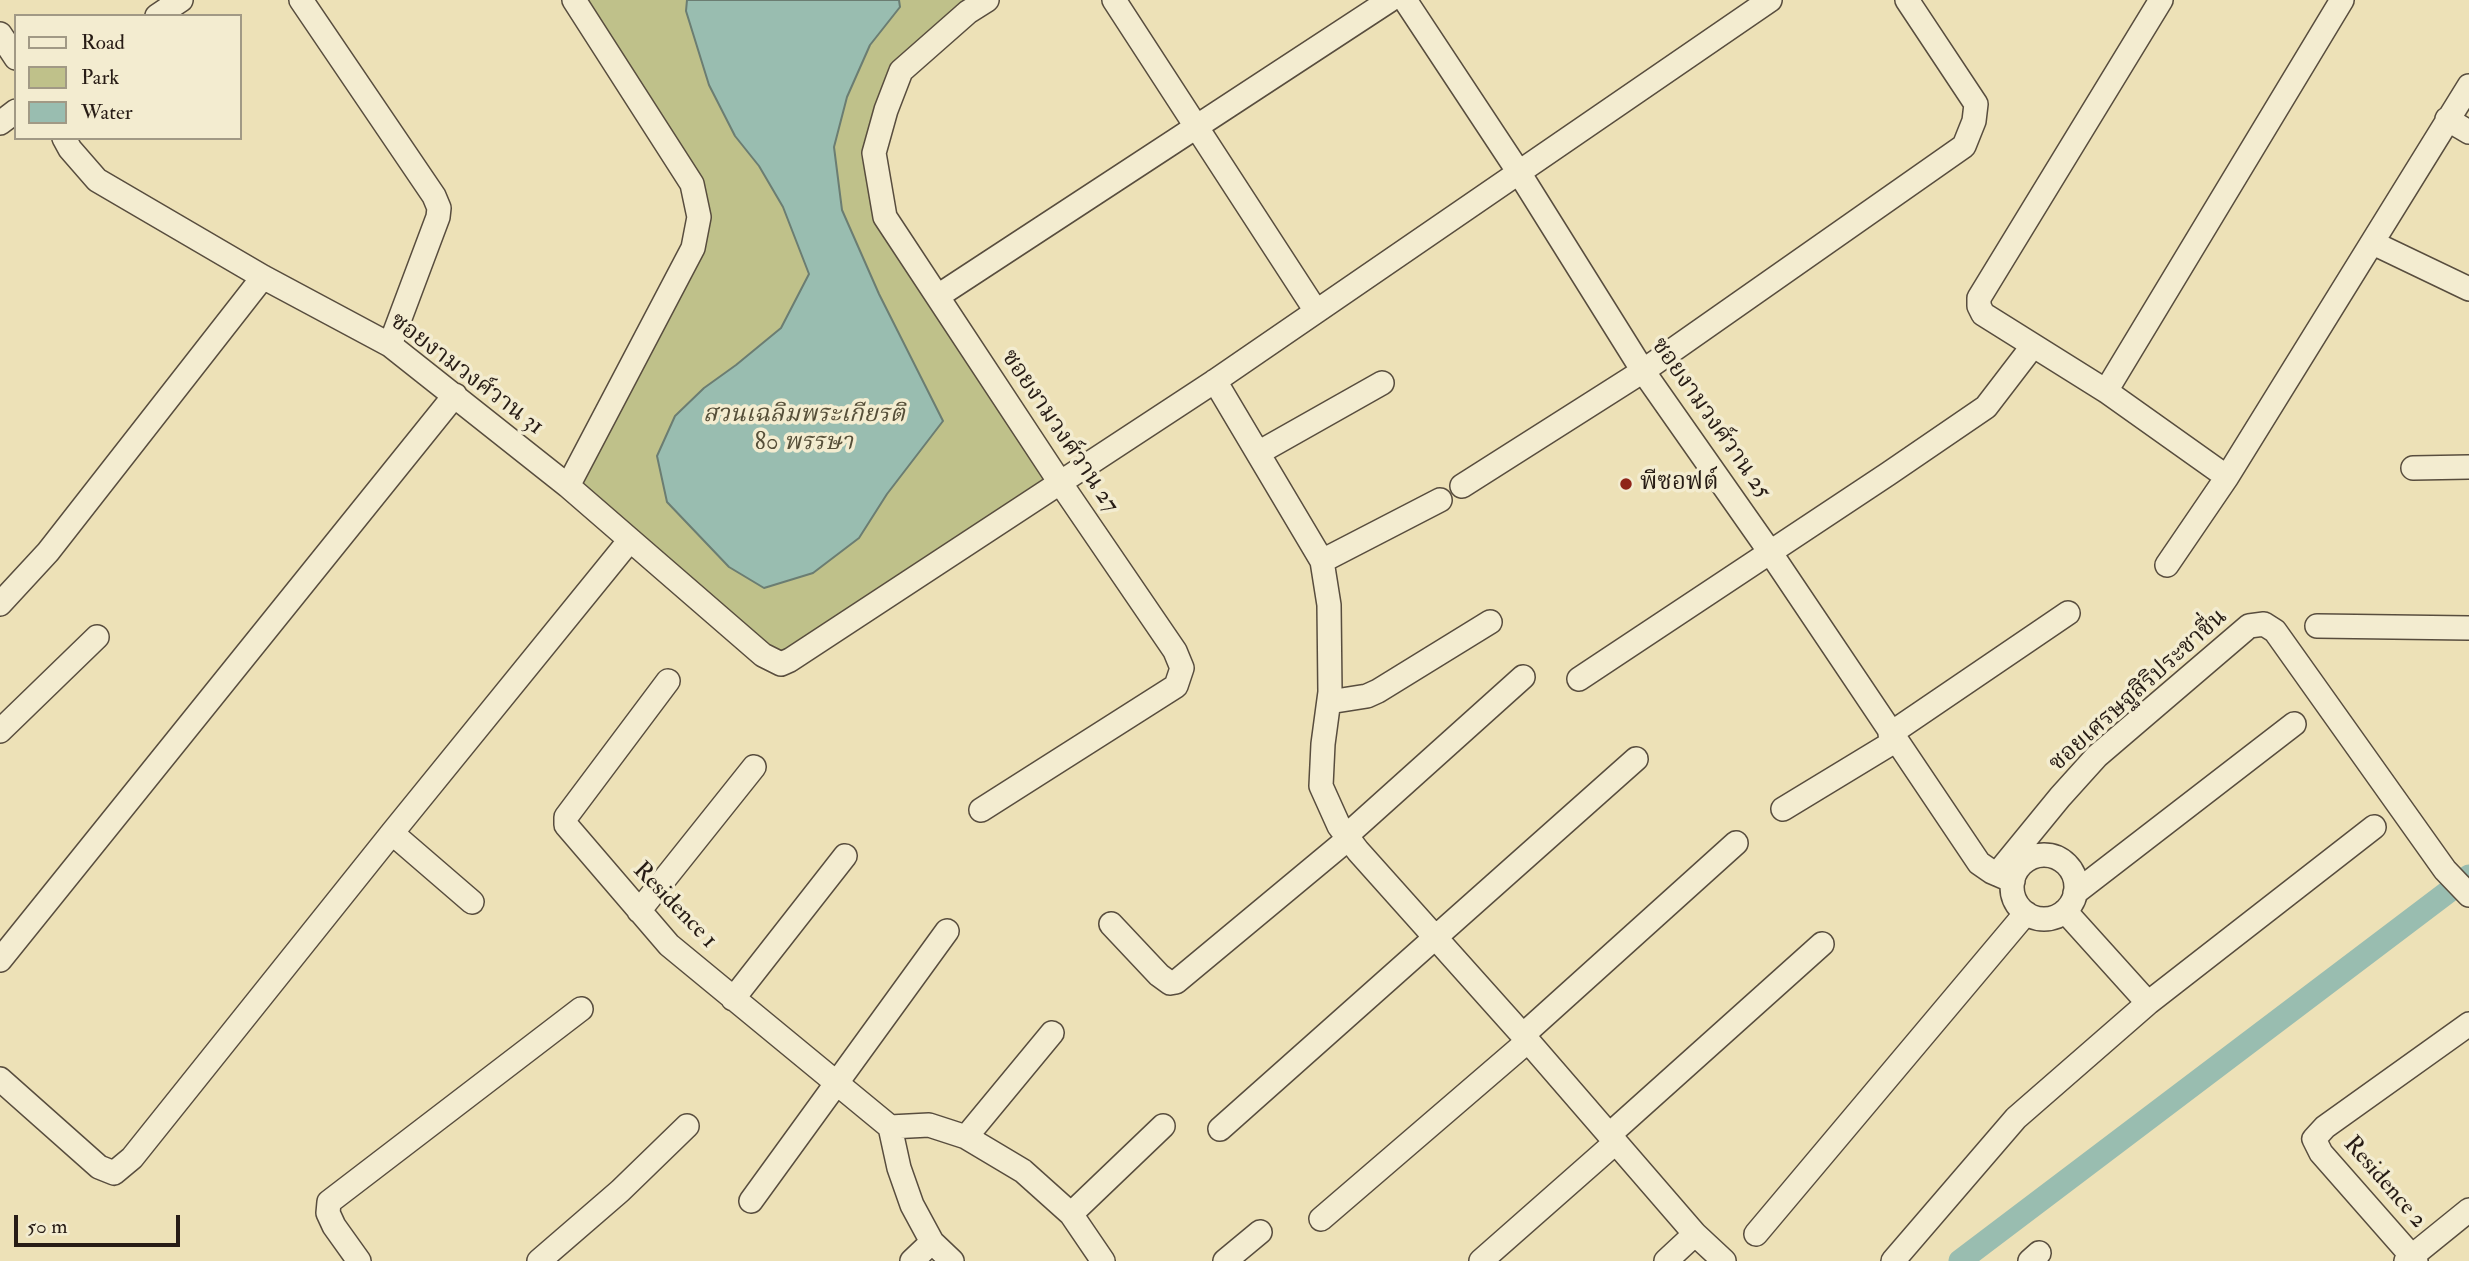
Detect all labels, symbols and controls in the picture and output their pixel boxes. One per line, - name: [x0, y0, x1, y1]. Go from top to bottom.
- legend: [14, 14, 242, 140]
- text: Road: [81, 29, 125, 56]
- text: Park: [81, 64, 119, 91]
- text: Water: [81, 99, 133, 126]
- street label: ซอยงามวงศ์วาน 31: [383, 308, 549, 442]
- street label: ซอยงามวงศ์วาน 25: [1644, 333, 1776, 505]
- street label: ซอยงามวงศ์วาน 27: [994, 345, 1124, 519]
- park label: สวนเฉลิมพระเกียรติ 80 พรรษา: [703, 402, 905, 458]
- place label: พีซอฟต์: [1640, 470, 1719, 498]
- marker: พีซอฟต์: [1618, 476, 1634, 492]
- street label: ซอยเศรษฐสิริประชาชื่น: [2044, 603, 2234, 779]
- street label: Residence 1: [626, 857, 722, 955]
- street label: Residence 2: [2336, 1131, 2432, 1235]
- scale bar: [18, 1202, 184, 1246]
- text: 50 m: [27, 1213, 68, 1240]

